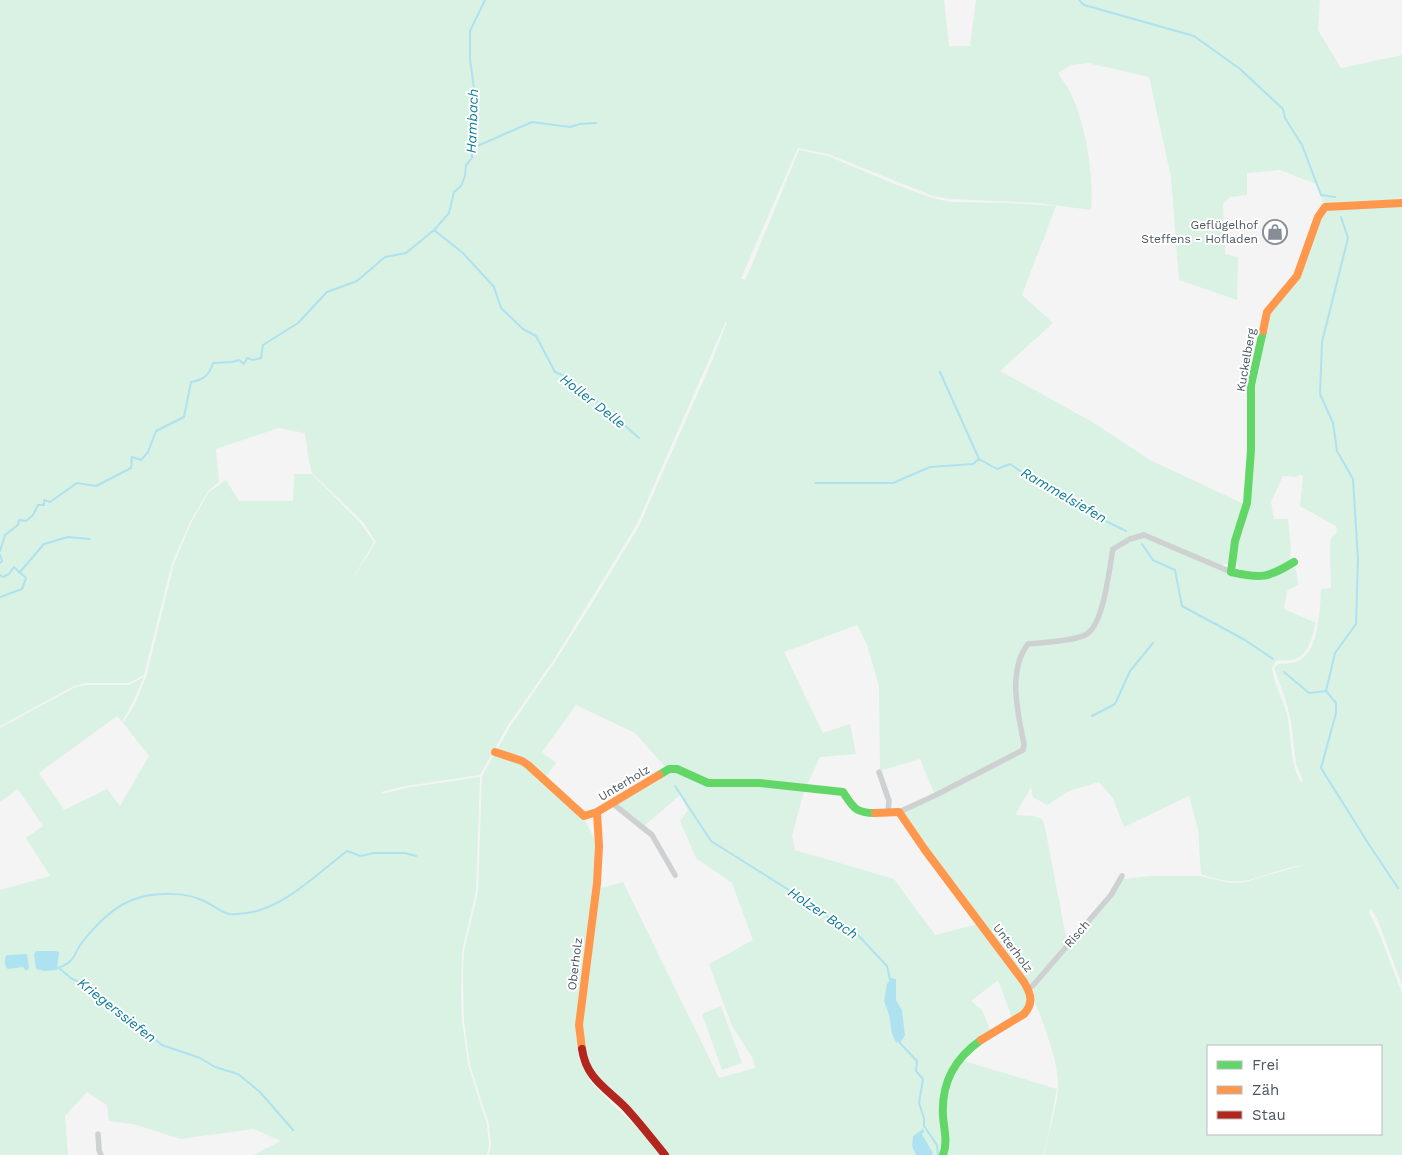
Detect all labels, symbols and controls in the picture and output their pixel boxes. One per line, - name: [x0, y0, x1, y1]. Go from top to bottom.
- water label: Hambach: [463, 88, 481, 154]
- place label: Geflügelhof Steffens - Hofladen: [1141, 218, 1258, 246]
- shop icon: Geflügelhof Steffens - Hofladen: [1262, 219, 1288, 245]
- street label: Kuckelberg: [1234, 327, 1259, 393]
- water label: Holler Delle: [557, 370, 629, 432]
- water label: Rammelsiefen: [1018, 464, 1110, 526]
- street label: Unterholz: [596, 762, 652, 804]
- water label: Holzer Bach: [785, 884, 861, 942]
- street label: Risch: [1061, 917, 1093, 951]
- street label: Unterholz: [990, 921, 1036, 975]
- street label: Oberholz: [565, 937, 585, 991]
- water label: Kriegerssiefen: [75, 974, 159, 1046]
- legend: [1207, 1045, 1382, 1135]
- text: Frei: [1252, 1056, 1279, 1074]
- text: Zäh: [1252, 1081, 1279, 1099]
- text: Stau: [1252, 1106, 1286, 1124]

